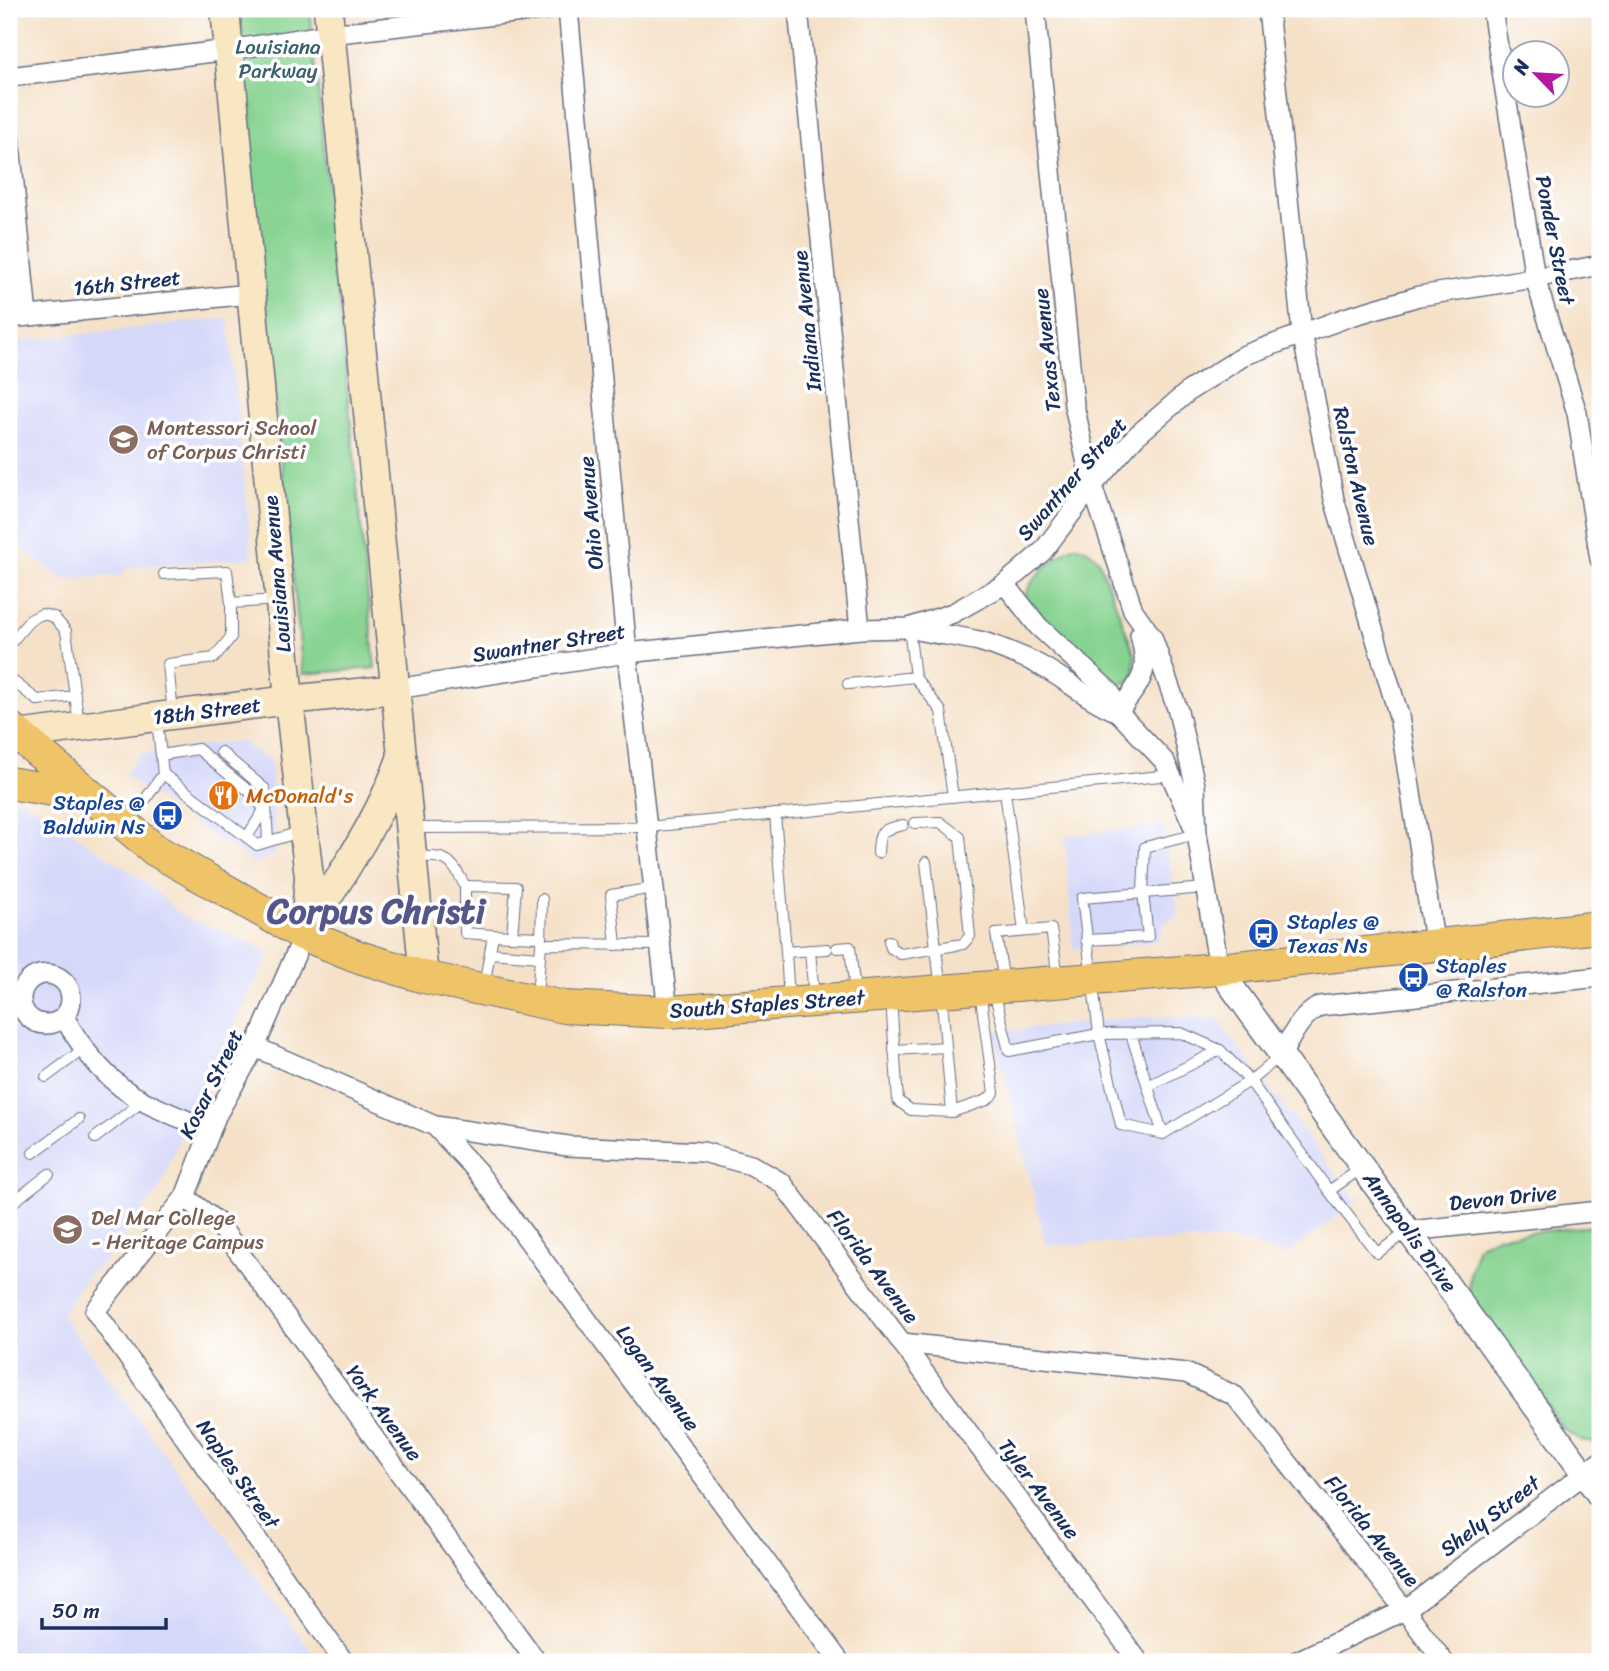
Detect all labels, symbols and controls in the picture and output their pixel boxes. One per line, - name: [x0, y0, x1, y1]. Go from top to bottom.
- park label: Louisiana Parkway: [235, 28, 321, 90]
- north arrow: [1500, 38, 1570, 108]
- text: N: [1503, 53, 1539, 81]
- street label: Ponder Street: [1524, 172, 1586, 309]
- street label: Indiana Avenue: [781, 249, 833, 394]
- street label: 16th Street: [72, 258, 182, 308]
- street label: Texas Avenue: [1022, 286, 1072, 414]
- street label: Ralston Avenue: [1322, 403, 1391, 550]
- street label: Swantner Street: [1007, 408, 1137, 550]
- place label: Montessori School of Corpus Christi: [147, 409, 317, 471]
- school or university icon: Montessori School of Corpus Christi: [107, 423, 141, 457]
- street label: Ohio Avenue: [567, 455, 615, 571]
- street label: Louisiana Avenue: [251, 494, 303, 654]
- street label: Swantner Street: [470, 612, 628, 674]
- street label: 18th Street: [151, 686, 263, 736]
- place label: McDonald's: [246, 777, 354, 815]
- restaurant icon: McDonald's: [206, 779, 240, 813]
- place label: Staples @ Baldwin Ns: [43, 784, 145, 846]
- bus stop icon: Staples @ Baldwin Ns: [151, 798, 185, 832]
- district label: Corpus Christi: [266, 880, 487, 942]
- place label: Staples @ Texas Ns: [1287, 903, 1379, 965]
- bus stop icon: Staples @ Texas Ns: [1247, 917, 1281, 951]
- place label: Staples @ Ralston: [1436, 947, 1527, 1009]
- bus stop icon: Staples @ Ralston: [1396, 961, 1430, 995]
- street label: South Staples Street: [668, 978, 867, 1030]
- street label: Kosar Street: [168, 1023, 254, 1145]
- street label: Annapolis Drive: [1352, 1162, 1468, 1301]
- street label: Devon Drive: [1447, 1173, 1559, 1223]
- place label: Del Mar College - Heritage Campus: [91, 1199, 264, 1261]
- street label: Florida Avenue: [817, 1200, 929, 1332]
- school or university icon: Del Mar College - Heritage Campus: [51, 1213, 85, 1247]
- street label: Logan Avenue: [606, 1316, 710, 1440]
- street label: York Avenue: [335, 1356, 433, 1470]
- street label: Naples Street: [186, 1411, 291, 1538]
- street label: Tyler Avenue: [988, 1430, 1090, 1548]
- street label: Shely Street: [1431, 1464, 1550, 1567]
- street label: Florida Avenue: [1314, 1466, 1430, 1596]
- scale bar: [42, 1587, 166, 1631]
- text: 50 m: [52, 1592, 100, 1630]

